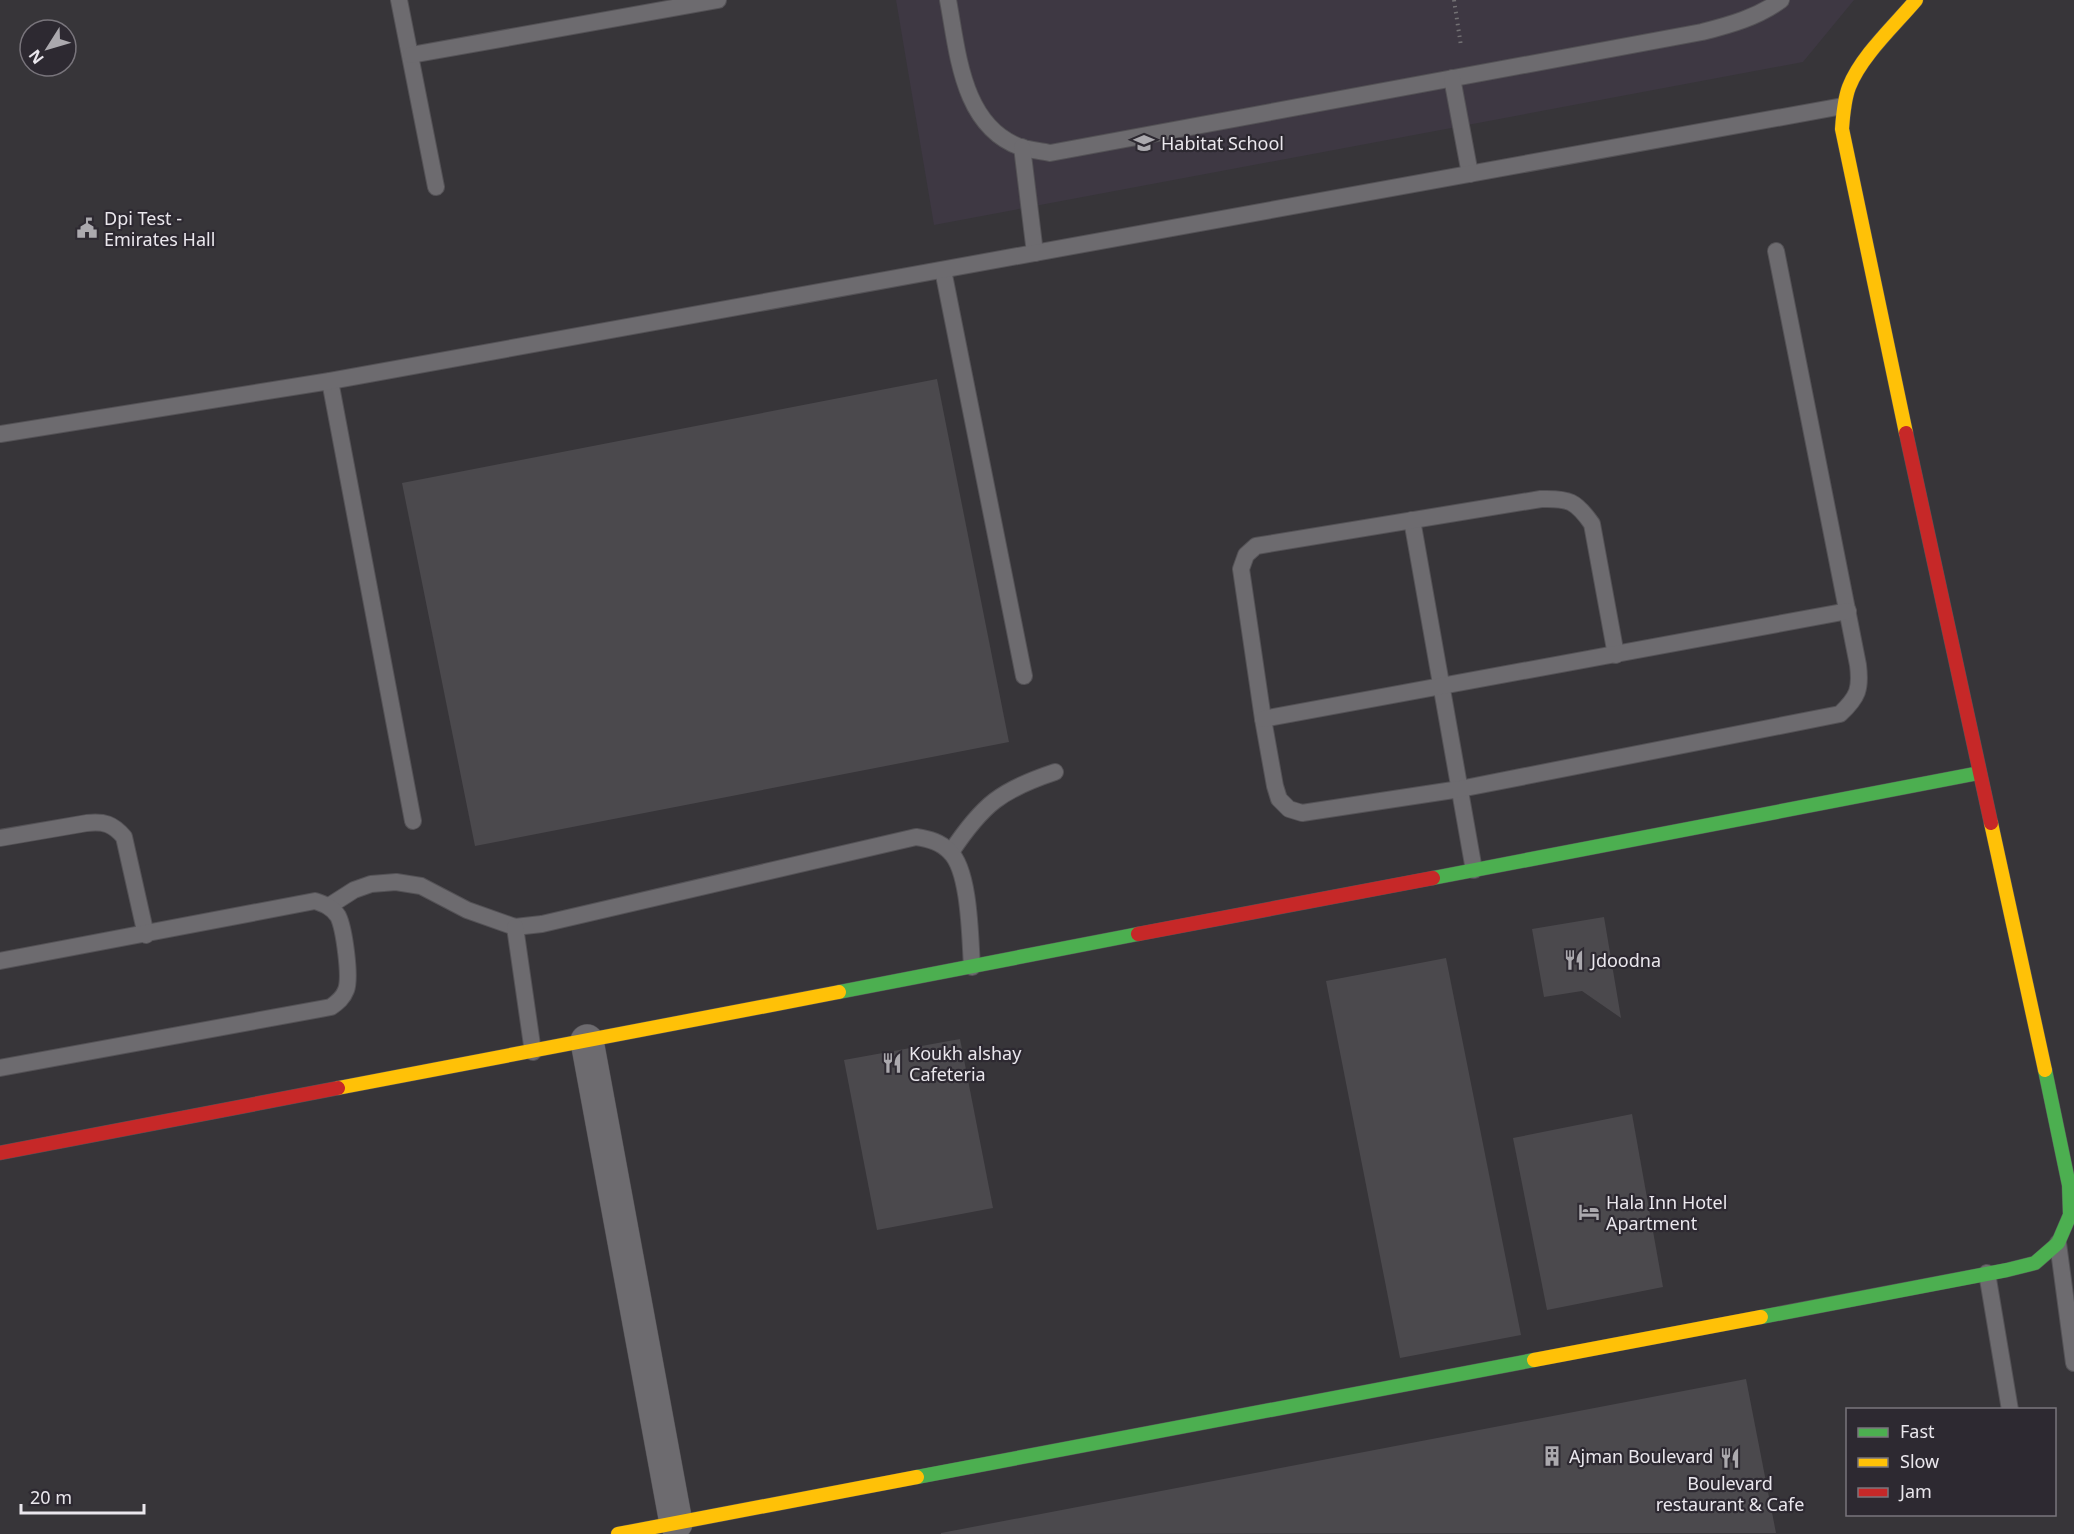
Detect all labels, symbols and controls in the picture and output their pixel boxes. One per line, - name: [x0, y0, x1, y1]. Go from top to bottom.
- north arrow: [18, 18, 78, 78]
- text: N: [23, 45, 49, 69]
- school or university icon: Habitat School: [1132, 131, 1156, 155]
- place label: Habitat School: [1161, 131, 1284, 155]
- place label: Dpi Test - Emirates Hall: [104, 206, 215, 251]
- public building icon: Dpi Test - Emirates Hall: [75, 216, 99, 240]
- restaurant icon: Jdoodna: [1562, 948, 1586, 972]
- place label: Jdoodna: [1589, 948, 1661, 972]
- place label: Koukh alshay Cafeteria: [909, 1041, 1022, 1086]
- restaurant icon: Koukh alshay Cafeteria: [880, 1051, 904, 1075]
- place label: Hala Inn Hotel Apartment: [1606, 1190, 1727, 1235]
- hotel icon: Hala Inn Hotel Apartment: [1577, 1200, 1601, 1224]
- legend: [1846, 1408, 2056, 1516]
- text: Fast: [1900, 1419, 1935, 1443]
- building icon: Ajman Boulevard: [1540, 1444, 1564, 1468]
- place label: Ajman Boulevard: [1569, 1444, 1713, 1468]
- restaurant icon: Boulevard restaurant & Cafe: [1718, 1446, 1742, 1470]
- text: Slow: [1900, 1449, 1939, 1473]
- place label: Boulevard restaurant & Cafe: [1656, 1471, 1804, 1516]
- scale bar: [21, 1477, 144, 1515]
- text: Jam: [1898, 1479, 1932, 1503]
- text: 20 m: [30, 1485, 72, 1509]

